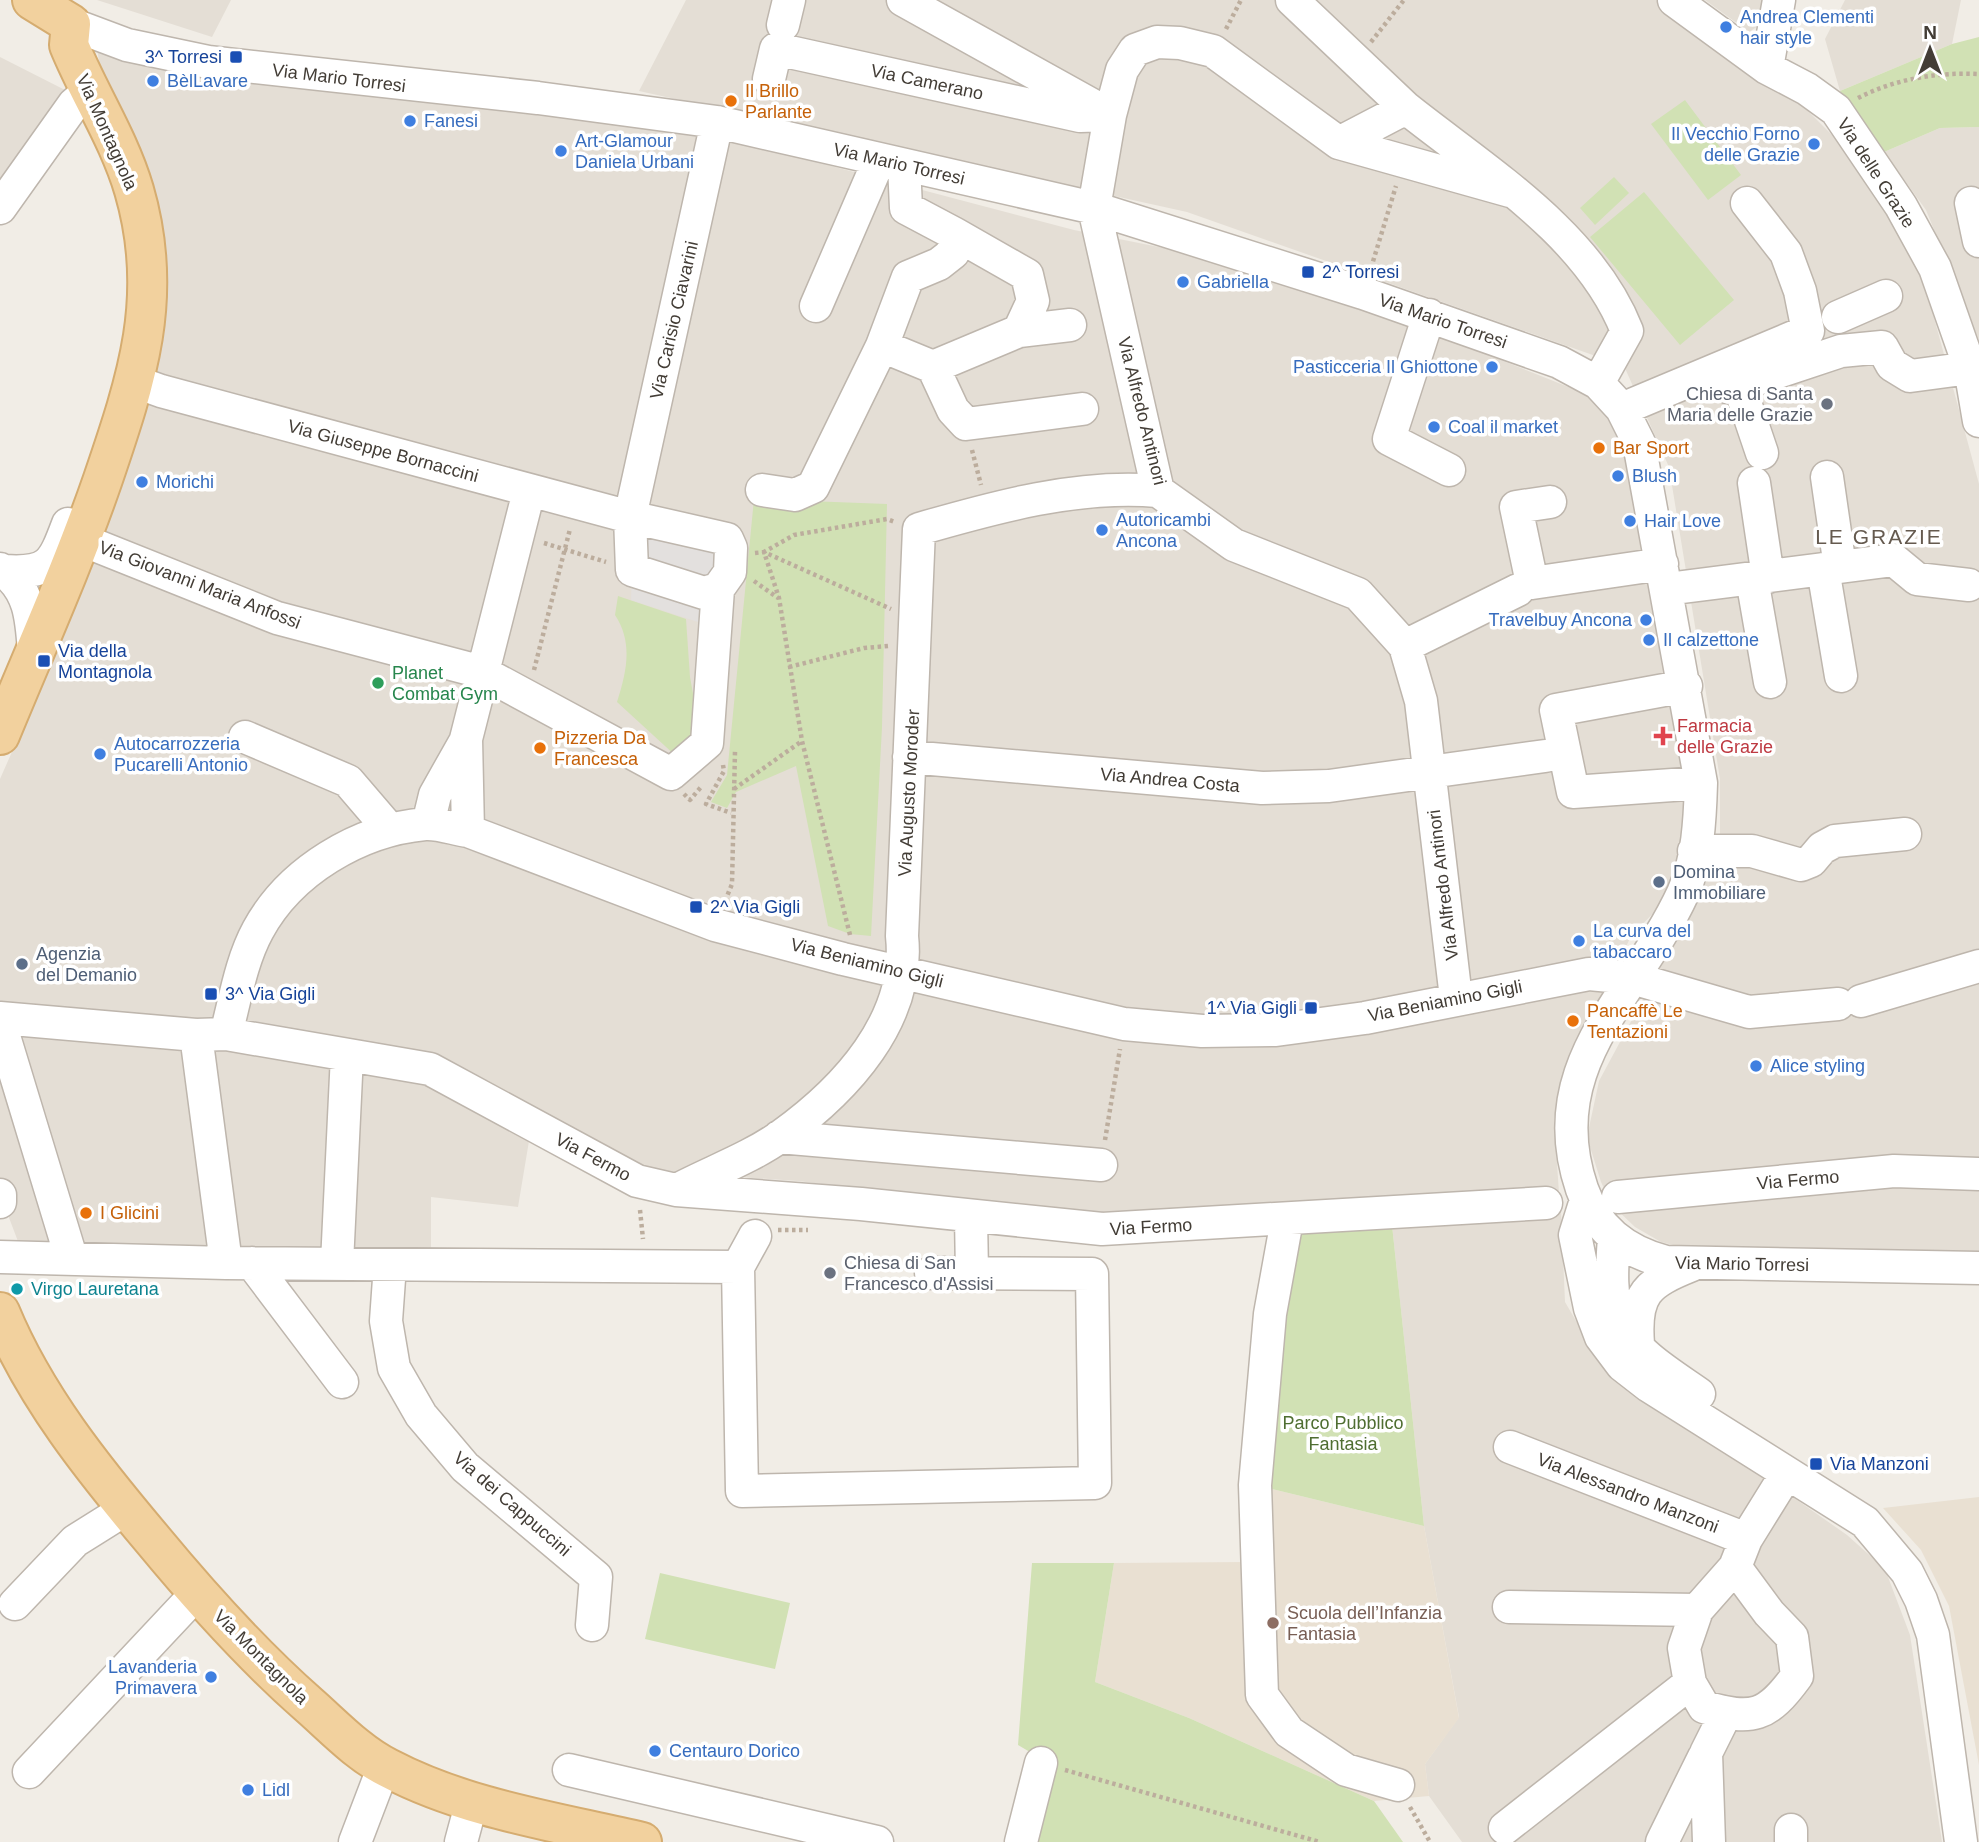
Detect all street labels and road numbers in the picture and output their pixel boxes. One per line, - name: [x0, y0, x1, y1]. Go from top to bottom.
- street label: Via Mario Torresi: [271, 60, 407, 96]
- street label: Via Camerano: [869, 60, 985, 104]
- street label: Via Montagnola: [72, 71, 142, 194]
- street label: Via delle Grazie: [1833, 114, 1919, 232]
- street label: Via Mario Torresi: [831, 139, 967, 189]
- street label: Via Carisio Ciavarini: [646, 239, 702, 401]
- street label: Via Mario Torresi: [1376, 290, 1510, 352]
- street label: Via Alfredo Antinori: [1114, 335, 1170, 487]
- street label: Via Giuseppe Bornaccini: [285, 416, 481, 486]
- street label: Via Giovanni Maria Anfossi: [96, 537, 304, 633]
- street label: Via Augusto Moroder: [895, 709, 923, 877]
- street label: Via Andrea Costa: [1100, 764, 1241, 796]
- street label: Via Alfredo Antinori: [1424, 808, 1462, 962]
- street label: Via Beniamino Gigli: [789, 934, 945, 992]
- street label: Via Beniamino Gigli: [1366, 976, 1524, 1026]
- street label: Via Fermo: [552, 1129, 634, 1185]
- street label: Via Fermo: [1756, 1166, 1840, 1194]
- street label: Via Fermo: [1109, 1215, 1193, 1239]
- street label: Via Mario Torresi: [1675, 1253, 1809, 1275]
- street label: Via dei Cappuccini: [449, 1448, 575, 1560]
- street label: Via Alessandro Manzoni: [1534, 1449, 1722, 1537]
- street label: Via Montagnola: [210, 1606, 313, 1709]

